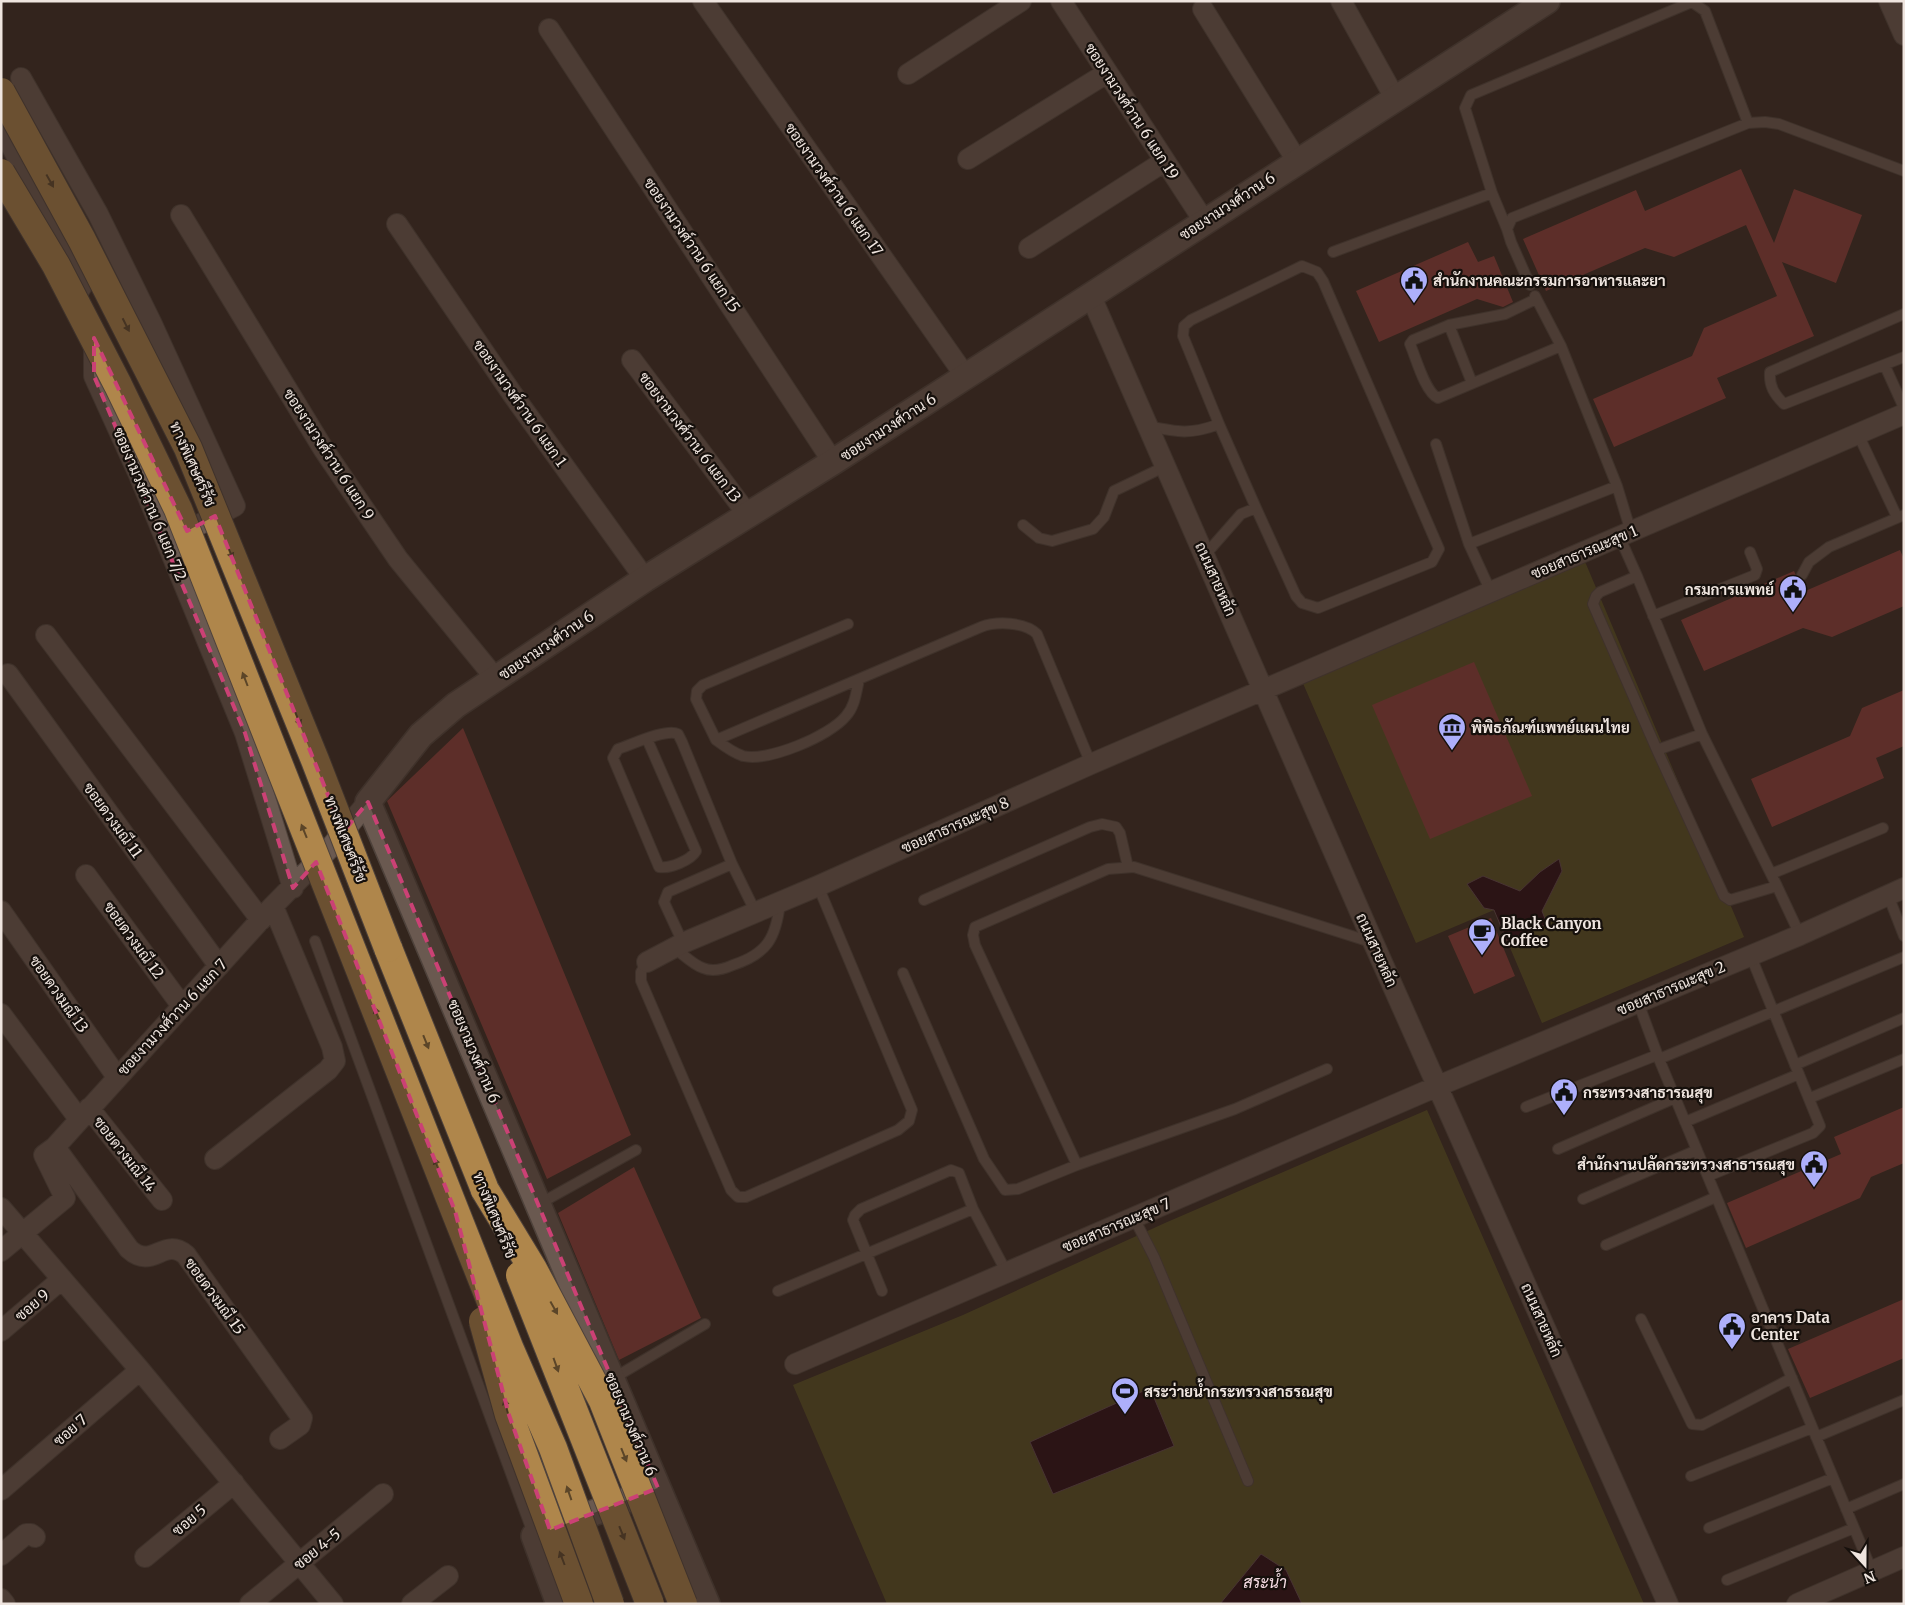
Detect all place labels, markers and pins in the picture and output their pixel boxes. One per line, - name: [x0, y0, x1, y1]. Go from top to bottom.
- public building icon: สำนักงานคณะกรรมการอาหารและยา: [1399, 265, 1429, 304]
- place label: สำนักงานคณะกรรมการอาหารและยา: [1433, 271, 1666, 290]
- public building icon: กรมการแพทย์: [1778, 574, 1808, 613]
- place label: กรมการแพทย์: [1685, 580, 1775, 599]
- museum icon: พิพิธภัณฑ์แพทย์แผนไทย: [1437, 712, 1467, 751]
- place label: พิพิธภัณฑ์แพทย์แผนไทย: [1471, 718, 1630, 737]
- place label: Black Canyon Coffee: [1501, 914, 1602, 950]
- cafe icon: Black Canyon Coffee: [1467, 917, 1497, 956]
- public building icon: กระทรวงสาธารณสุข: [1549, 1077, 1579, 1116]
- place label: กระทรวงสาธารณสุข: [1583, 1083, 1713, 1104]
- public building icon: สำนักงานปลัดกระทรวงสาธารณสุข: [1799, 1149, 1829, 1188]
- place label: สำนักงานปลัดกระทรวงสาธารณสุข: [1577, 1155, 1795, 1176]
- place label: อาคาร Data Center: [1751, 1308, 1830, 1344]
- public building icon: อาคาร Data Center: [1717, 1311, 1747, 1350]
- sports icon: สระว่ายน้ำกระทรวงสาธรณสุข: [1110, 1376, 1140, 1415]
- place label: สระว่ายน้ำกระทรวงสาธรณสุข: [1144, 1378, 1333, 1403]

